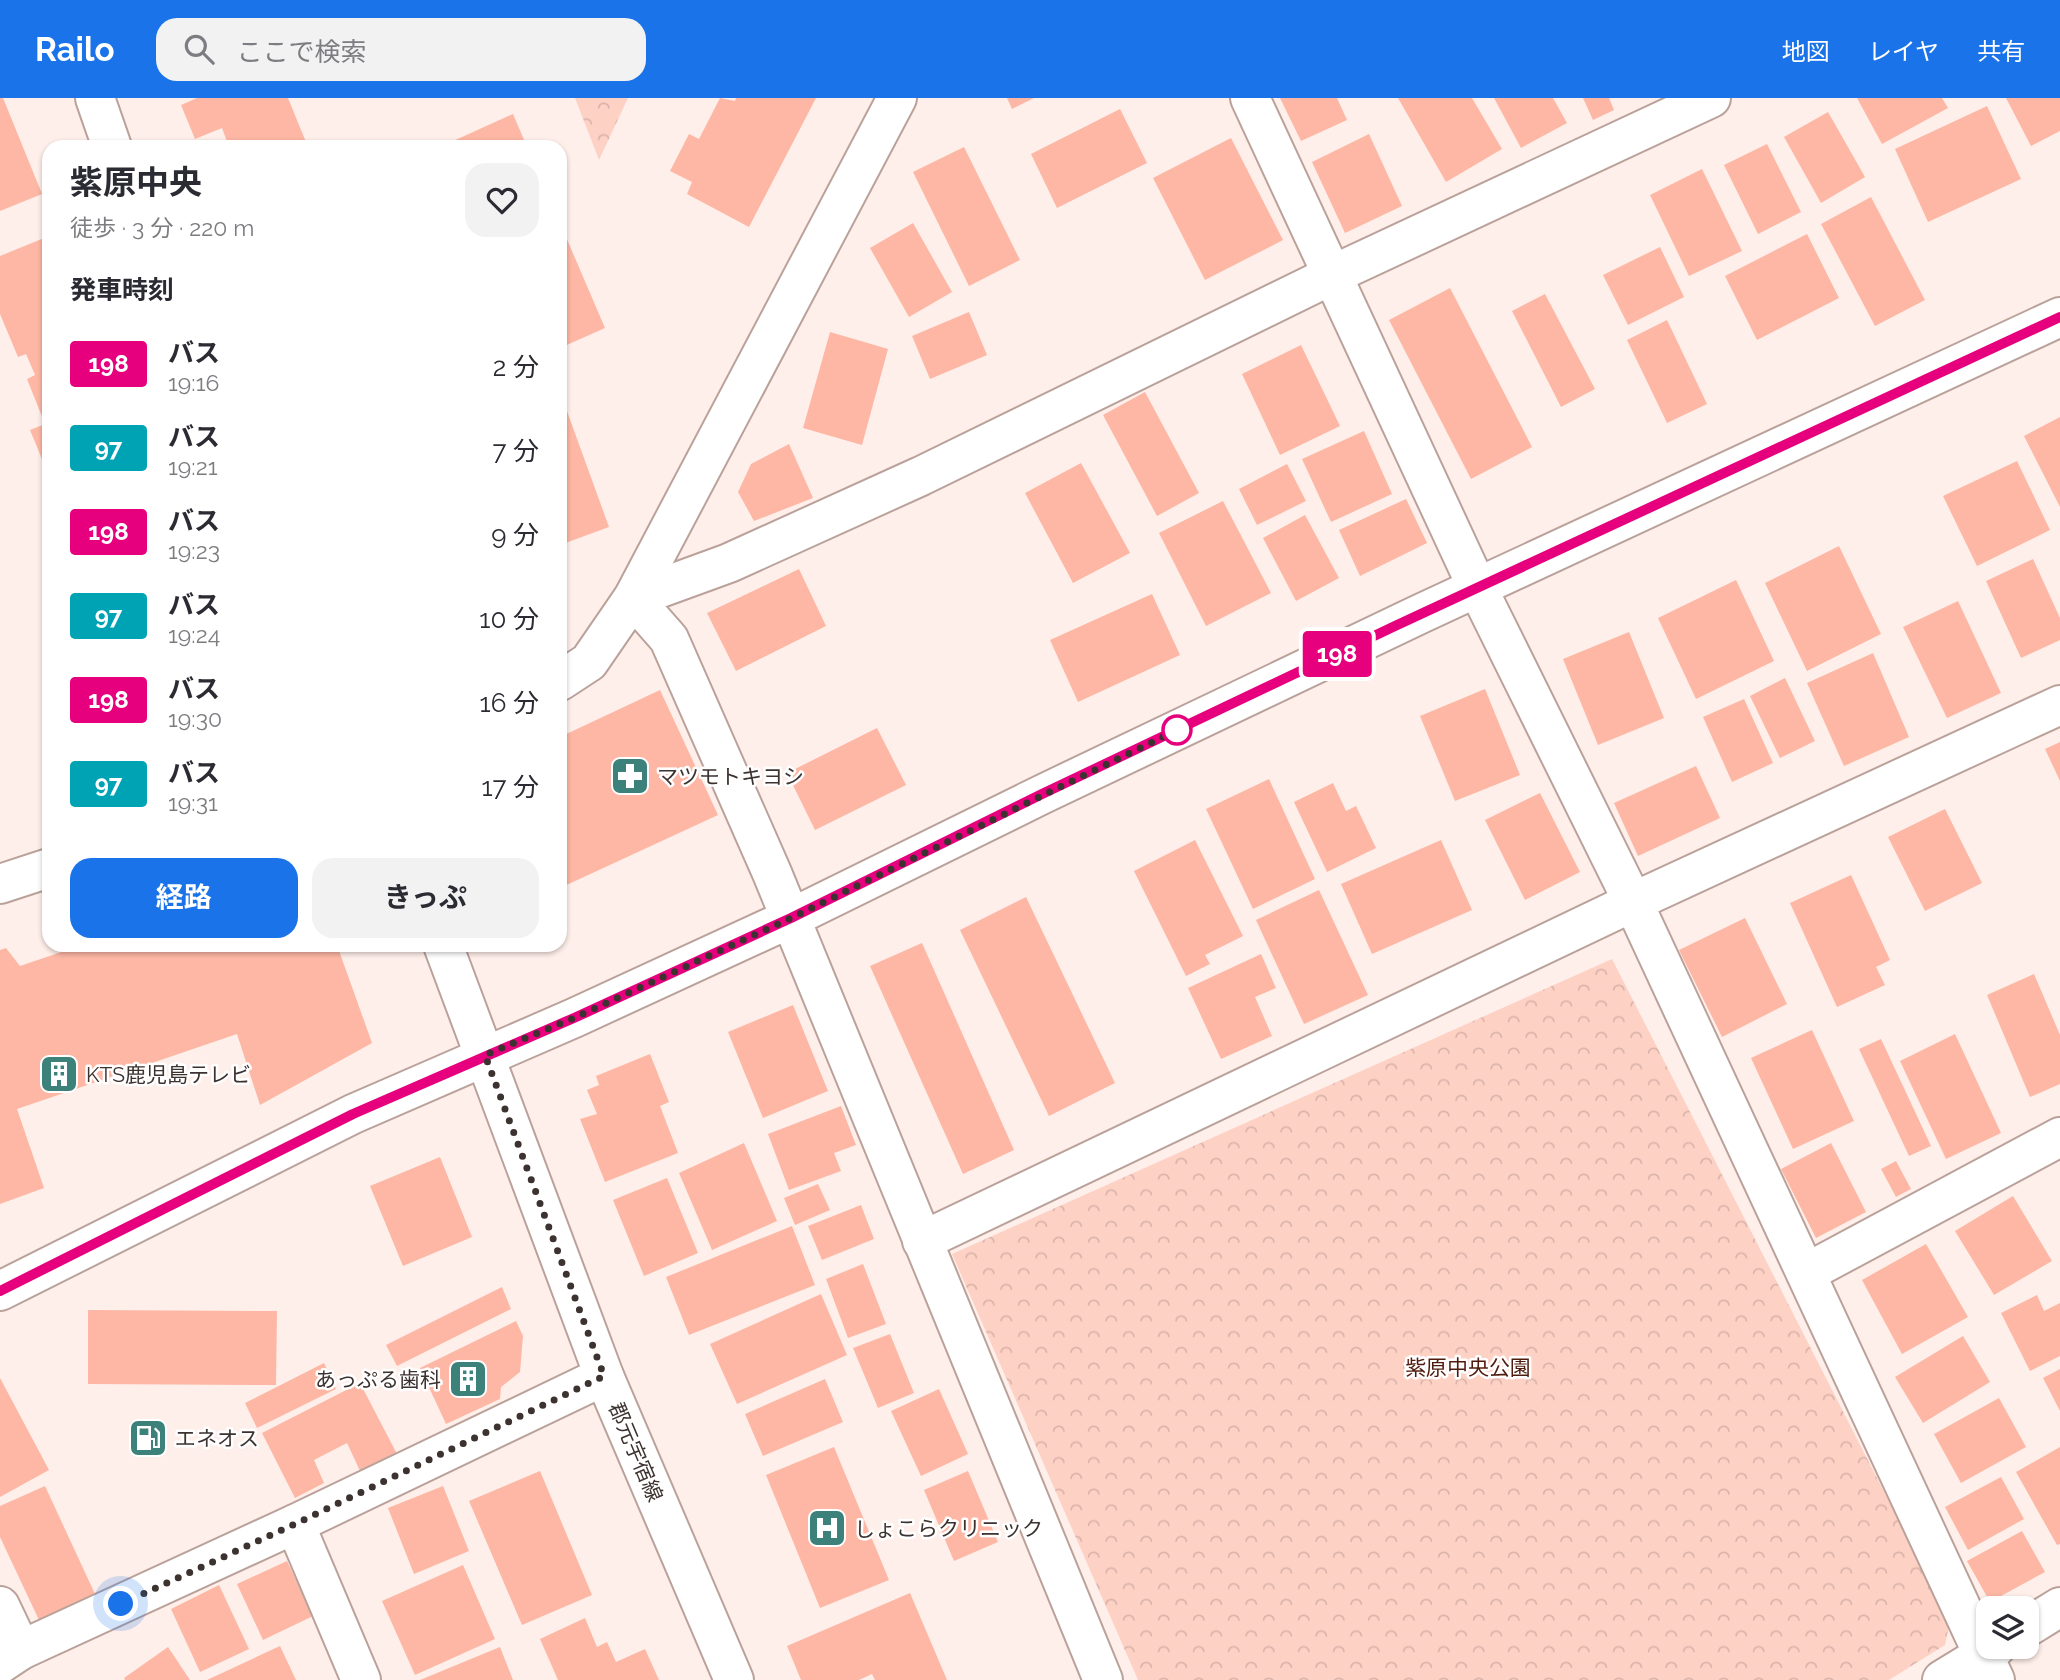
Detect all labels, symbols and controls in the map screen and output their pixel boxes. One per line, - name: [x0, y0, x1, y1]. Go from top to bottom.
- search box: [156, 18, 646, 81]
- text: Railo: [35, 30, 114, 69]
- icon: search: [180, 30, 218, 68]
- text: ここで検索: [236, 37, 366, 67]
- text: 地図: [1782, 37, 1830, 66]
- text: レイヤ: [1868, 37, 1939, 66]
- text: 共有: [1977, 37, 2025, 66]
- text: 紫原中央: [70, 163, 202, 202]
- button: heart: [465, 163, 539, 237]
- text: 徒歩 · 3 分 · 220 m: [70, 214, 254, 241]
- text: 発車時刻: [70, 275, 174, 305]
- text: バス: [168, 338, 220, 368]
- text: 198: [88, 349, 129, 378]
- text: 2 分: [493, 352, 539, 382]
- text: 19:16: [168, 369, 219, 396]
- text: バス: [168, 422, 220, 452]
- text: 97: [95, 433, 122, 462]
- text: 7 分: [492, 436, 539, 466]
- text: 19:21: [168, 453, 217, 480]
- text: バス: [168, 506, 220, 536]
- text: 198: [88, 517, 129, 546]
- text: 9 分: [491, 520, 539, 550]
- text: 19:23: [168, 537, 220, 564]
- text: バス: [168, 590, 220, 620]
- text: 97: [95, 601, 122, 630]
- text: 10 分: [479, 604, 539, 634]
- text: 19:24: [168, 621, 220, 648]
- line badge: 198: [1297, 631, 1377, 677]
- text: 198: [1317, 639, 1357, 668]
- text: バス: [168, 674, 220, 704]
- text: 198: [88, 685, 129, 714]
- text: 16 分: [480, 688, 539, 718]
- text: 19:30: [168, 705, 222, 732]
- unlabelled marker: [1162, 715, 1192, 745]
- pharmacy icon: マツモトキヨシ: [609, 755, 651, 797]
- text: バス: [168, 758, 220, 788]
- place label: マツモトキヨシ: [657, 764, 804, 789]
- text: 97: [95, 769, 122, 798]
- text: 17 分: [481, 772, 539, 802]
- text: 19:31: [168, 789, 218, 816]
- button: 経路: [70, 858, 298, 938]
- button: きっぷ: [312, 858, 539, 938]
- building icon: KTS鹿児島テレビ: [38, 1053, 80, 1095]
- place label: KTS鹿児島テレビ: [86, 1062, 251, 1087]
- park label: 紫原中央公園: [1405, 1355, 1531, 1380]
- building icon: あっぷる歯科: [447, 1358, 489, 1400]
- place label: あっぷる歯科: [315, 1367, 441, 1392]
- street label: 郡元宇宿線: [604, 1399, 668, 1505]
- fuel station icon: エネオス: [127, 1417, 169, 1459]
- place label: エネオス: [175, 1426, 259, 1451]
- hospital icon: しょこらクリニック: [806, 1507, 848, 1549]
- place label: しょこらクリニック: [854, 1516, 1043, 1541]
- your location: [103, 1586, 138, 1621]
- map controls: [1976, 1596, 2039, 1659]
- button: layers: [1976, 1596, 2039, 1659]

